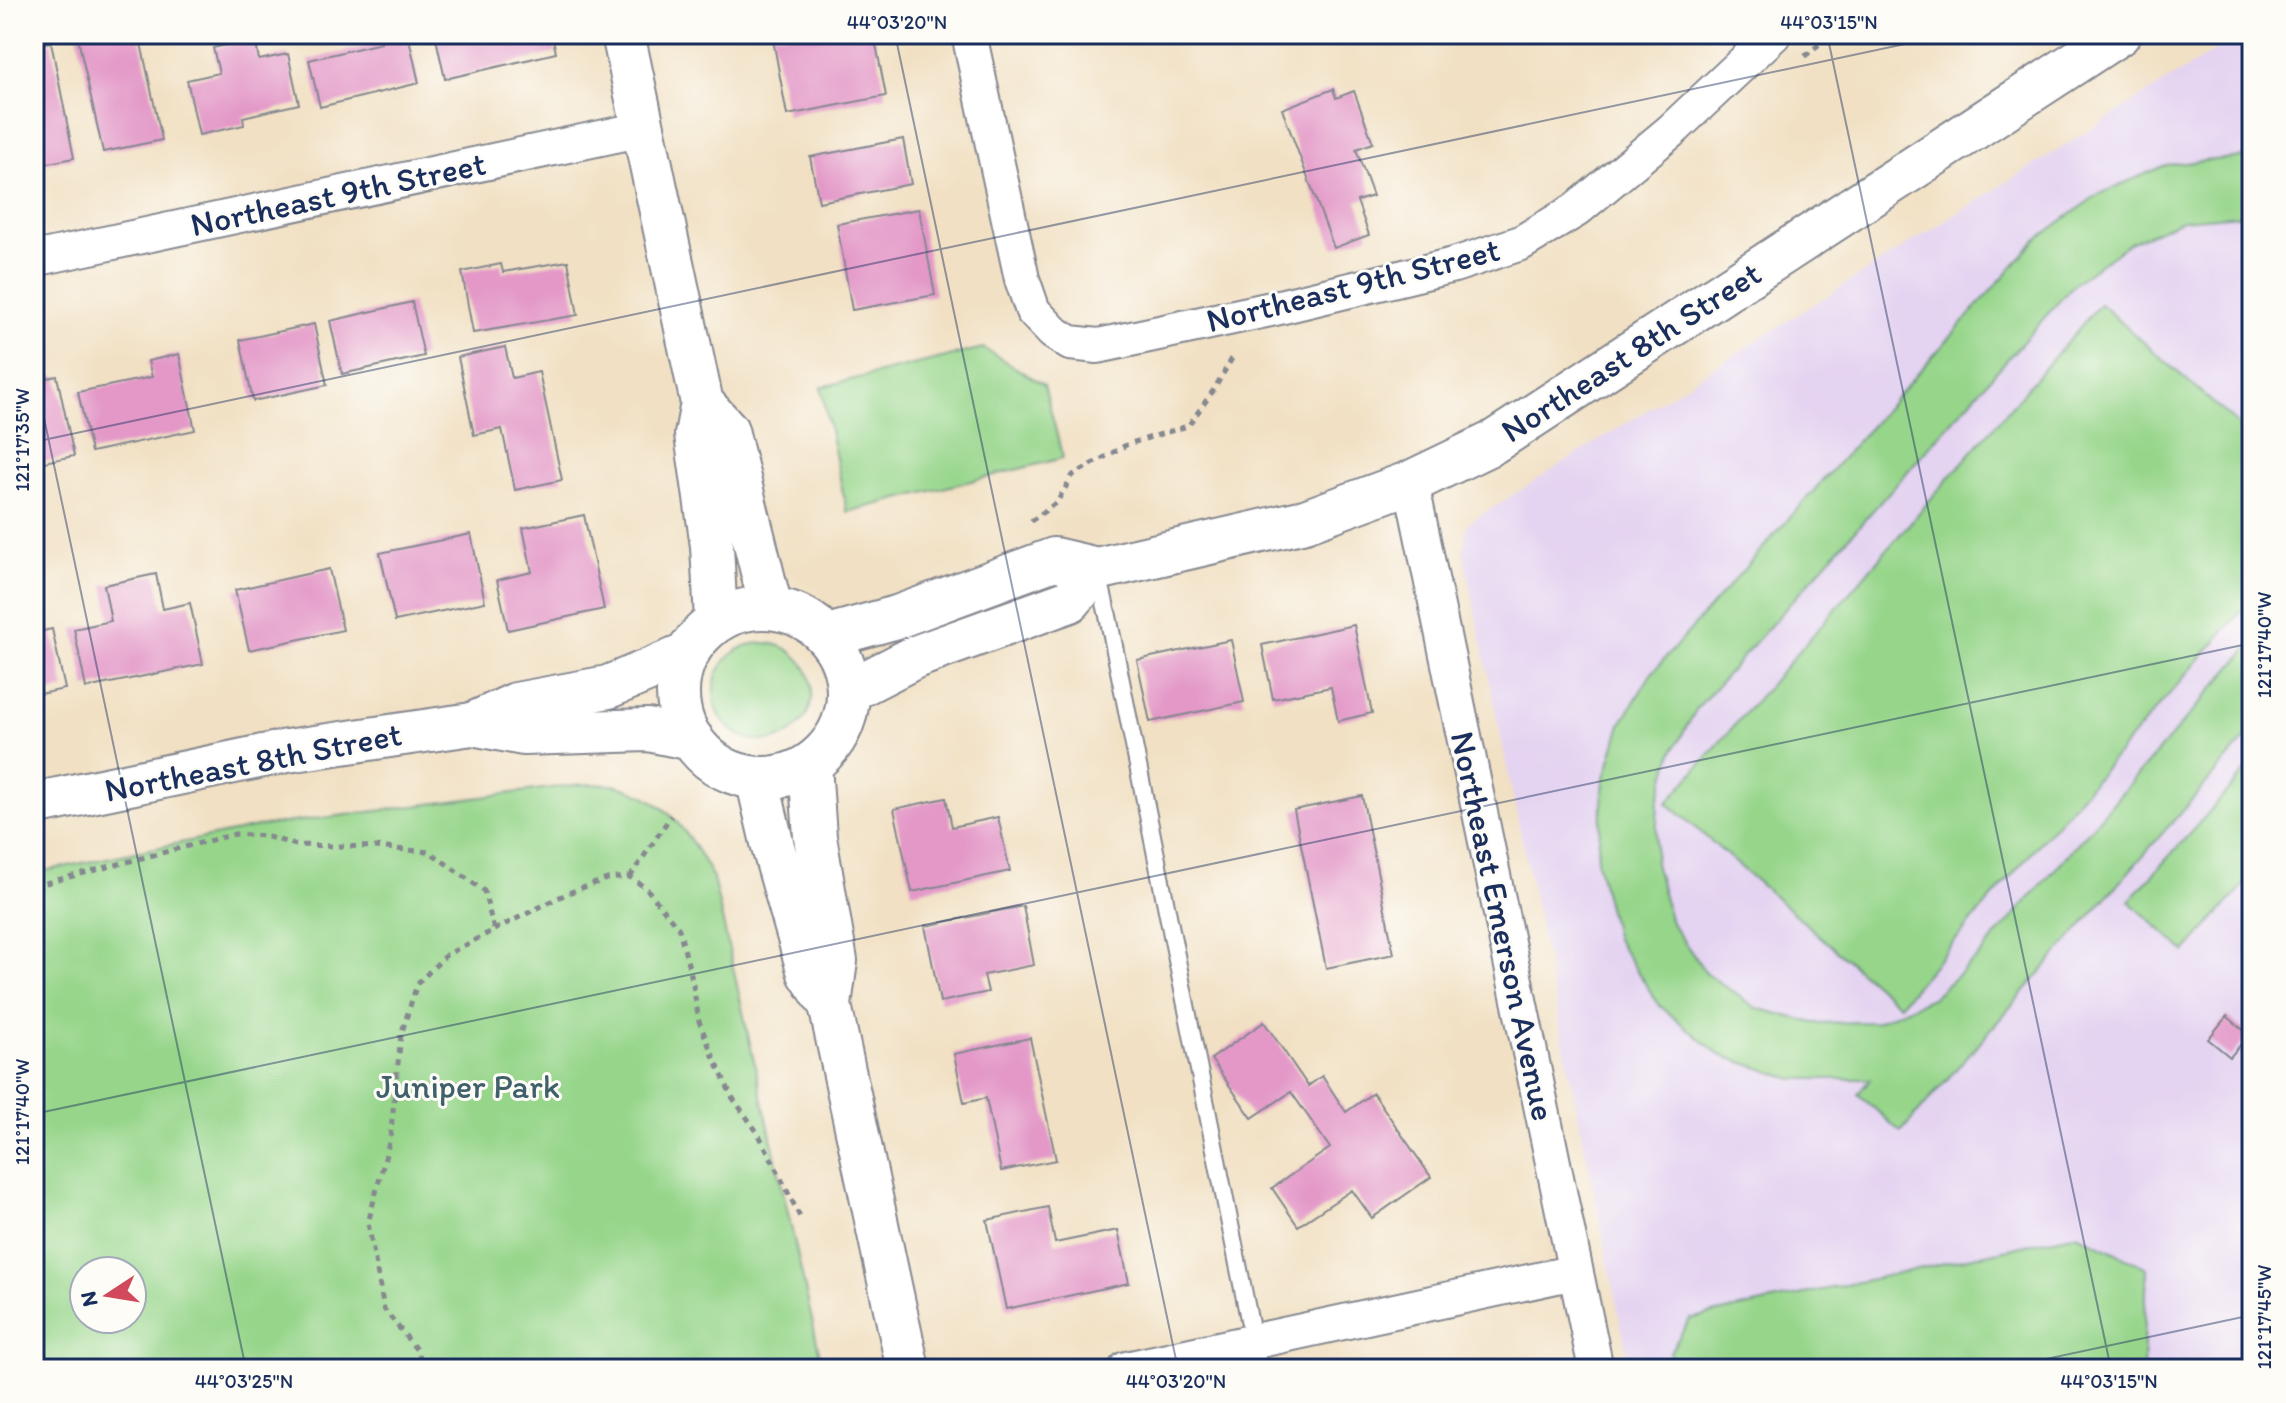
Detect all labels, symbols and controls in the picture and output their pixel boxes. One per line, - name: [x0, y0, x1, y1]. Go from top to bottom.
- text: 44°03'20"N: [847, 10, 947, 34]
- text: 44°03'15"N: [1780, 10, 1878, 34]
- street label: Northeast 9th Street: [187, 143, 489, 245]
- street label: Northeast 9th Street: [1202, 229, 1504, 341]
- street label: Northeast 8th Street: [1493, 253, 1769, 451]
- text: 121°17'35"W: [10, 388, 34, 492]
- text: 121°17'40"W: [2252, 592, 2276, 698]
- street label: Northeast 8th Street: [101, 713, 405, 811]
- street label: Northeast Emerson Avenue: [1442, 728, 1564, 1124]
- text: 121°17'40"W: [10, 1059, 34, 1165]
- park label: Juniper Park: [376, 1066, 560, 1107]
- north arrow: [68, 1255, 148, 1335]
- text: 121°17'45"W: [2252, 1265, 2276, 1369]
- text: N: [74, 1289, 104, 1309]
- text: 44°03'25"N: [195, 1369, 293, 1393]
- text: 44°03'20"N: [1126, 1369, 1226, 1393]
- text: 44°03'15"N: [2060, 1369, 2158, 1393]

